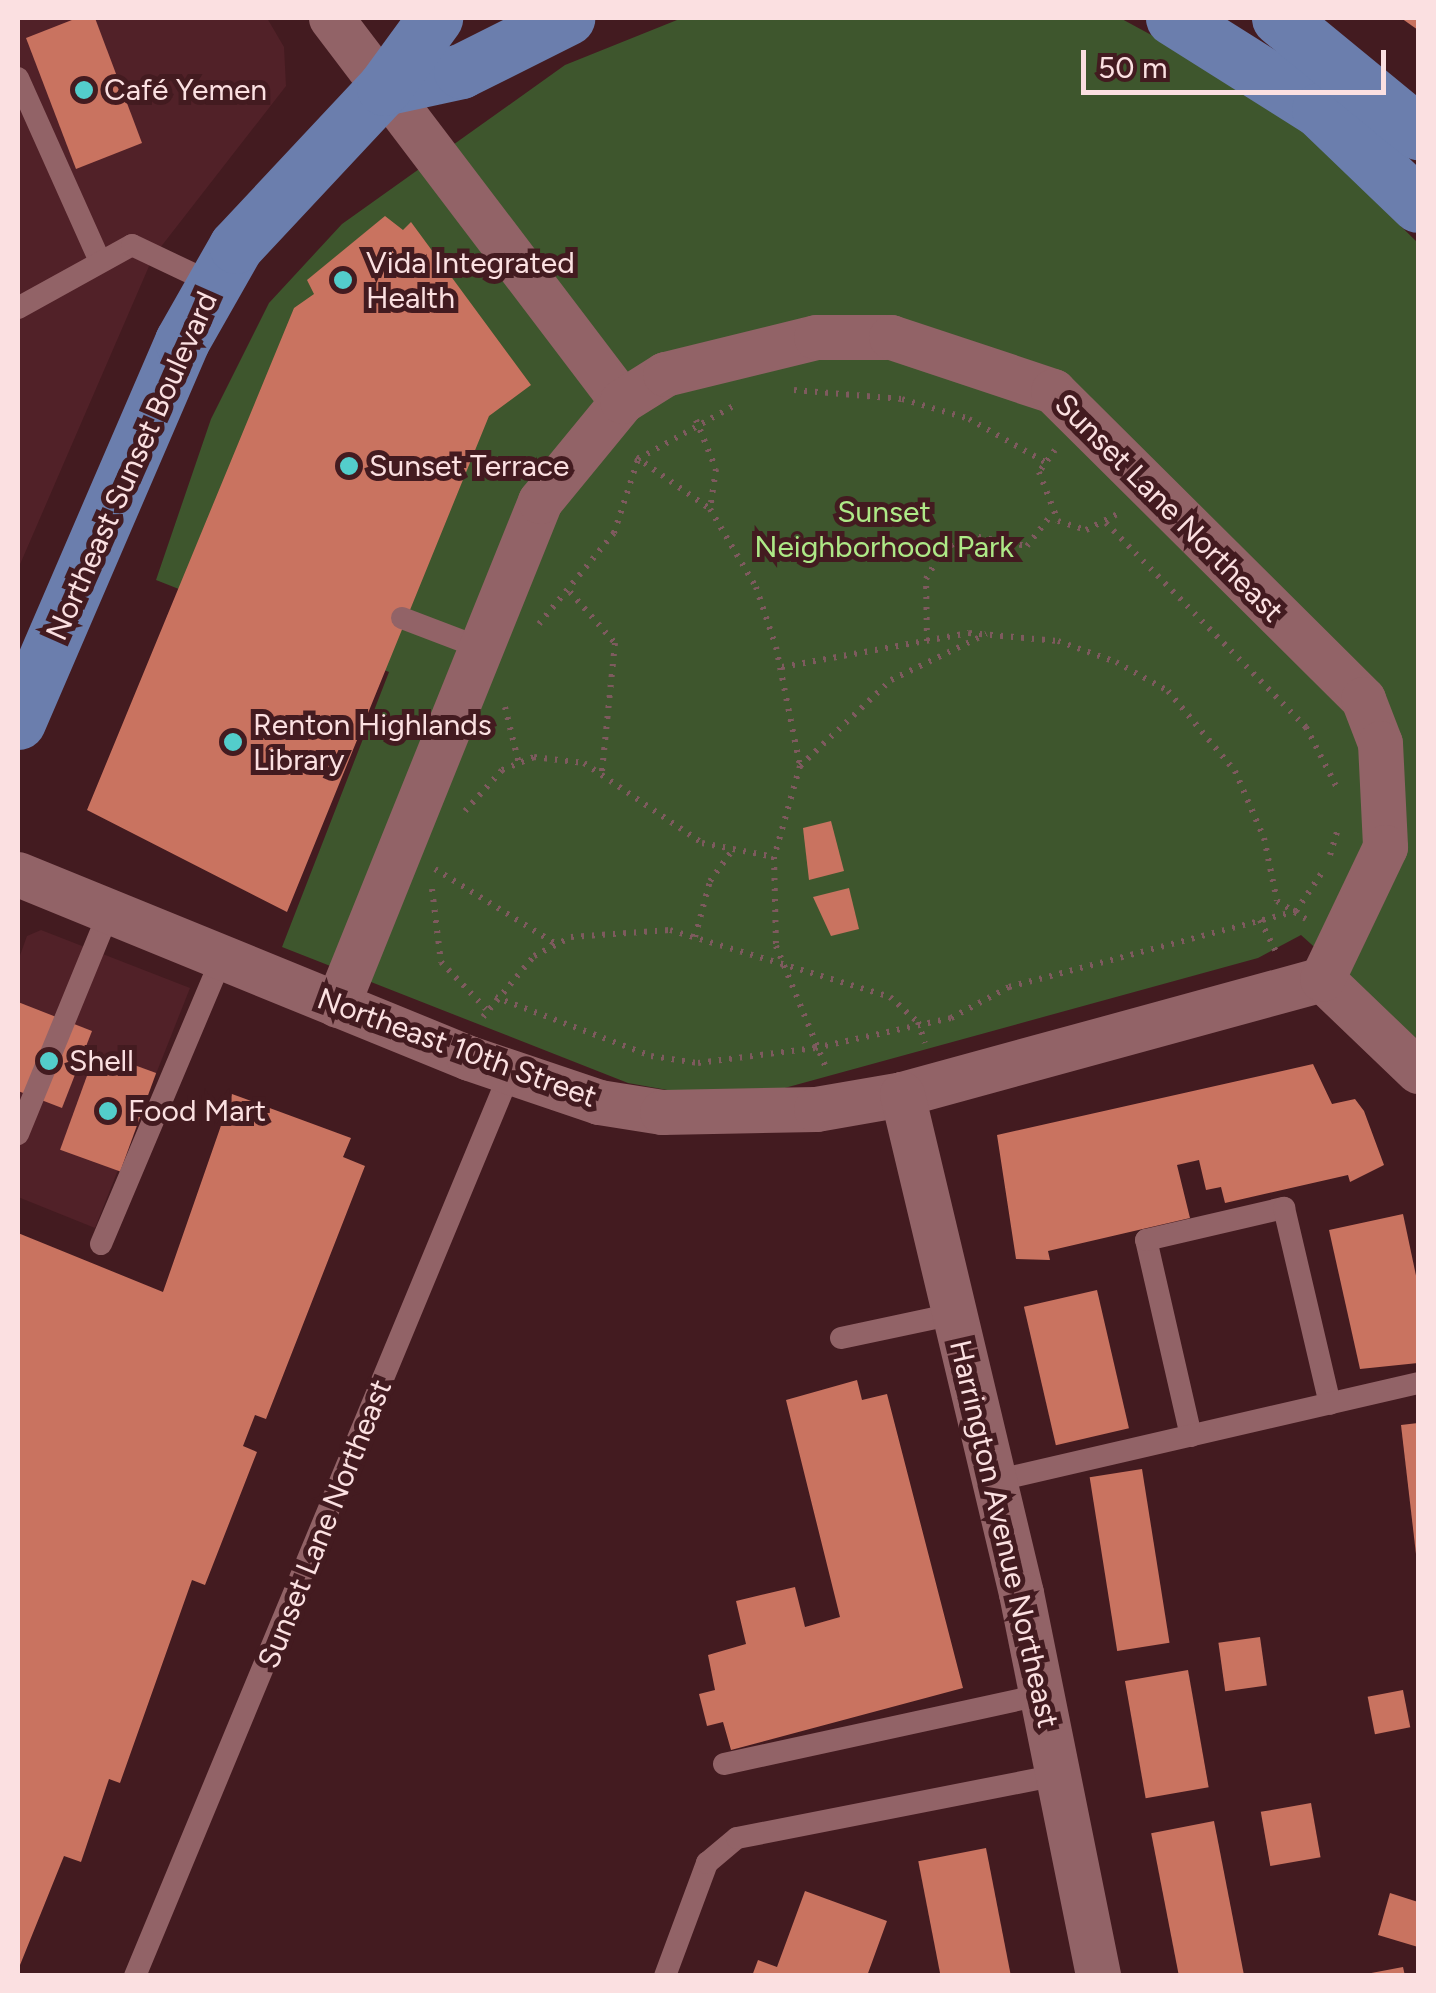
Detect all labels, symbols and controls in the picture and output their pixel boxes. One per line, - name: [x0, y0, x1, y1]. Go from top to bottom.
- scale bar: [1086, 30, 1391, 92]
- text: 50 m: [1098, 49, 1167, 86]
- place label: Café Yemen: [104, 72, 267, 108]
- marker: Café Yemen: [73, 79, 95, 101]
- place label: Vida Integrated Health: [366, 245, 575, 316]
- marker: Vida Integrated Health: [330, 267, 356, 293]
- street label: Northeast Sunset Boulevard: [39, 286, 225, 646]
- street label: Sunset Lane Northeast: [1047, 386, 1291, 630]
- place label: Sunset Terrace: [369, 448, 569, 484]
- marker: Sunset Terrace: [338, 455, 360, 477]
- park label: Sunset Neighborhood Park: [754, 494, 1014, 564]
- place label: Renton Highlands Library: [253, 707, 492, 778]
- marker: Renton Highlands Library: [222, 731, 244, 753]
- street label: Northeast 10th Street: [313, 981, 601, 1115]
- place label: Shell: [69, 1043, 134, 1079]
- marker: Shell: [38, 1050, 60, 1072]
- place label: Food Mart: [128, 1093, 266, 1129]
- marker: Food Mart: [97, 1100, 119, 1122]
- street label: Harrington Avenue Northeast: [942, 1337, 1066, 1731]
- street label: Sunset Lane Northeast: [251, 1374, 399, 1674]

